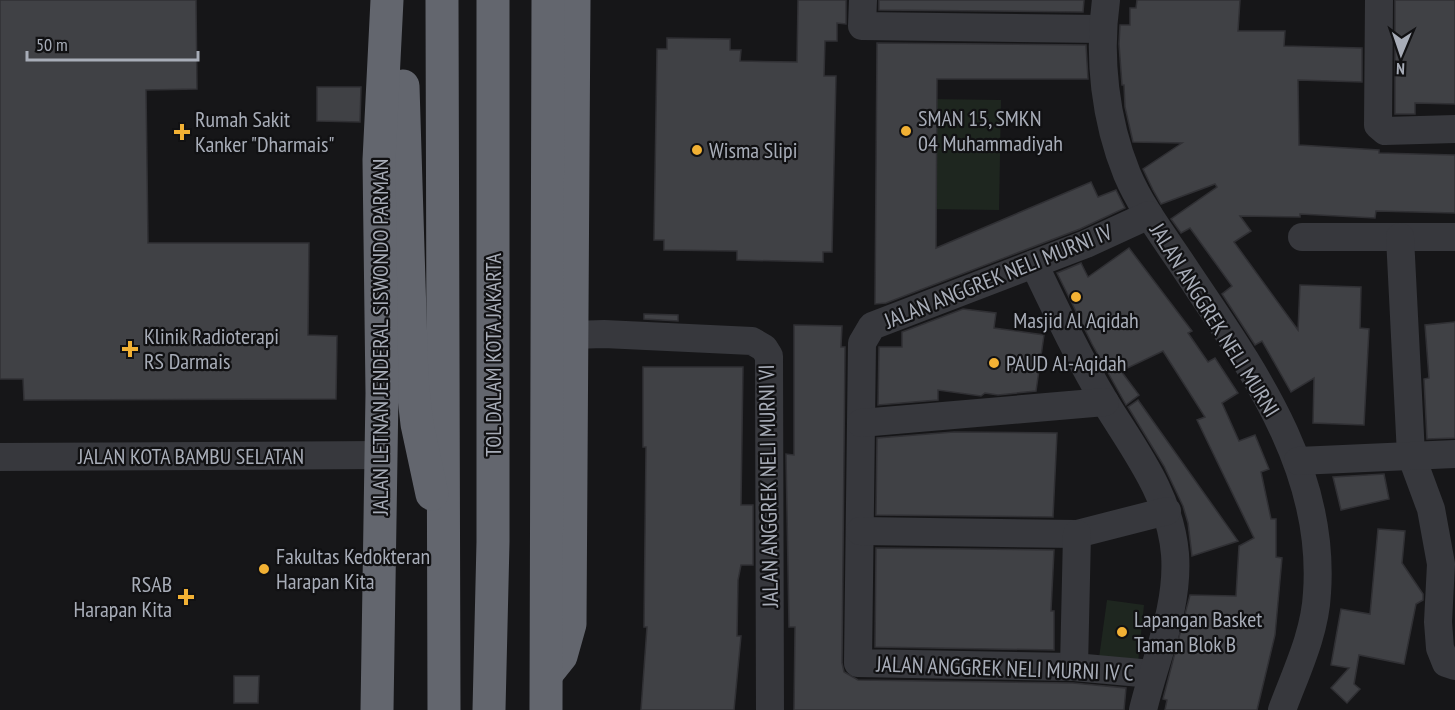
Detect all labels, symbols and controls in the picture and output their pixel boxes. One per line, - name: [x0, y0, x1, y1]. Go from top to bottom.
- scale bar: [27, 24, 198, 62]
- north arrow: [1371, 24, 1431, 84]
- text: 50 m: [36, 33, 68, 56]
- text: N: [1396, 59, 1405, 79]
- place label: SMAN 15, SMKN 04 Muhammadiyah: [918, 104, 1063, 157]
- place label: Rumah Sakit Kanker "Dharmais": [195, 105, 335, 158]
- marker: Rumah Sakit Kanker "Dharmais": [173, 123, 191, 141]
- marker: SMAN 15, SMKN 04 Muhammadiyah: [899, 124, 913, 138]
- place label: Wisma Slipi: [709, 136, 797, 164]
- marker: Wisma Slipi: [690, 143, 704, 157]
- street label: JALAN LETNAN JENDERAL SISWONDO PARMAN: [366, 159, 394, 516]
- street label: JALAN ANGGREK NELI MURNI IV: [879, 217, 1117, 335]
- street label: JALAN ANGGREK NELI MURNI: [1143, 217, 1286, 422]
- street label: TOL DALAM KOTA JAKARTA: [479, 253, 507, 457]
- marker: Masjid Al Aqidah: [1069, 290, 1083, 304]
- place label: Masjid Al Aqidah: [1013, 306, 1139, 334]
- place label: Klinik Radioterapi RS Darmais: [144, 322, 279, 375]
- marker: Klinik Radioterapi RS Darmais: [121, 340, 139, 358]
- place label: PAUD Al-Aqidah: [1006, 349, 1127, 377]
- marker: PAUD Al-Aqidah: [987, 356, 1001, 370]
- street label: JALAN ANGGREK NELI MURNI VI: [752, 364, 784, 609]
- street label: JALAN KOTA BAMBU SELATAN: [77, 442, 304, 470]
- place label: Fakultas Kedokteran Harapan Kita: [276, 542, 430, 595]
- marker: Fakultas Kedokteran Harapan Kita: [257, 562, 271, 576]
- place label: RSAB Harapan Kita: [73, 570, 172, 623]
- marker: RSAB Harapan Kita: [177, 588, 195, 606]
- place label: Lapangan Basket Taman Blok B: [1134, 605, 1262, 658]
- marker: Lapangan Basket Taman Blok B: [1115, 625, 1129, 639]
- street label: JALAN ANGGREK NELI MURNI IV C: [875, 649, 1134, 686]

